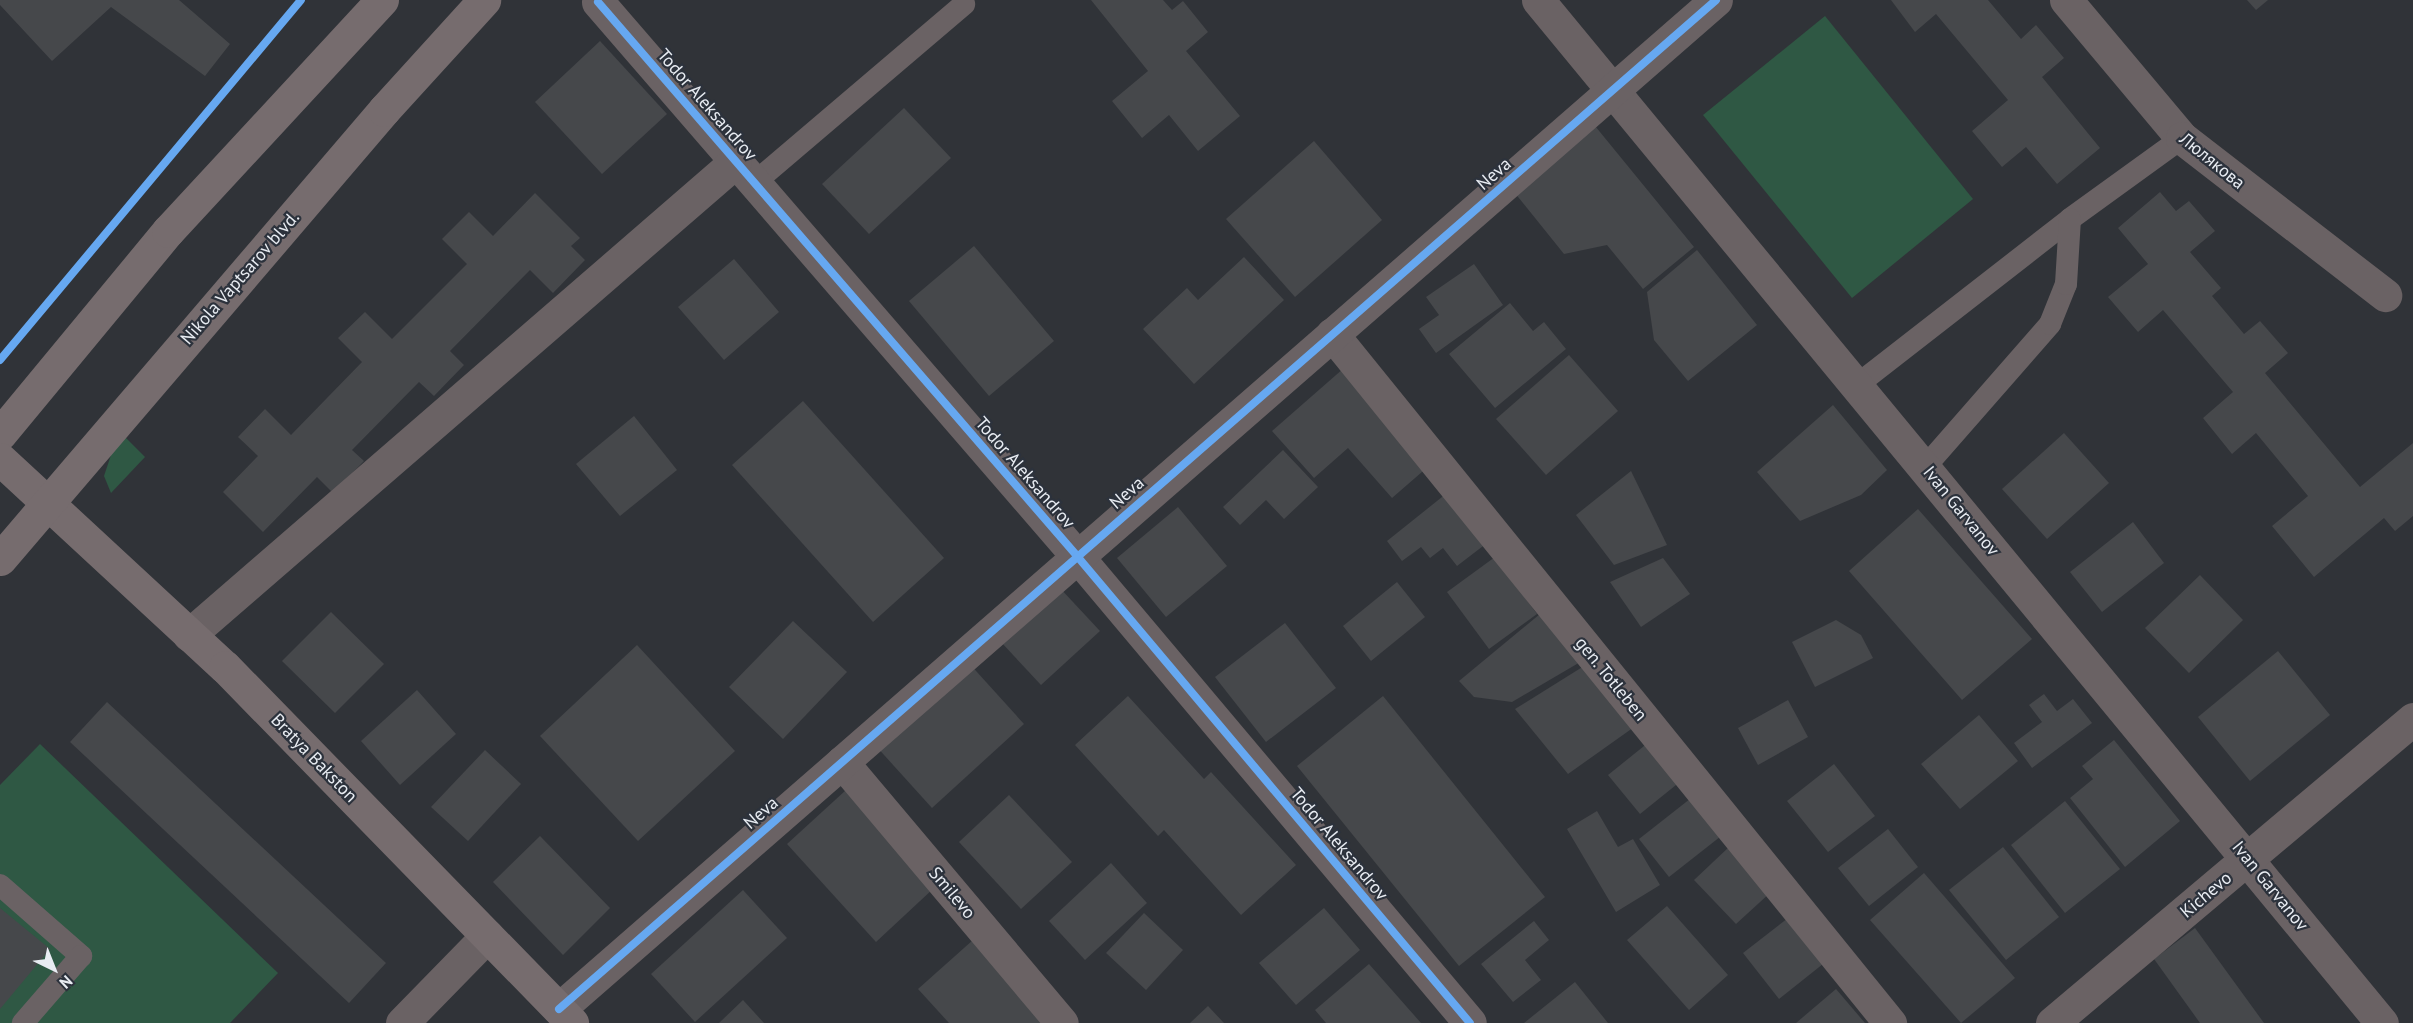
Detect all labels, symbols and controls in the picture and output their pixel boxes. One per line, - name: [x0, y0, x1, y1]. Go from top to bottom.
- street label: Todor Aleksandrov: [652, 45, 762, 165]
- street label: Люлякова: [2175, 128, 2249, 194]
- street label: Neva: [1472, 153, 1516, 195]
- street label: Nikola Vaptsarov blvd.: [176, 206, 304, 350]
- street label: Todor Aleksandrov: [970, 413, 1080, 533]
- street label: Ivan Garvanov: [1918, 462, 2004, 560]
- street label: Neva: [1105, 472, 1149, 514]
- street label: gen. Totleben: [1570, 632, 1652, 726]
- street label: Bratya Bakston: [266, 709, 362, 807]
- street label: Todor Aleksandrov: [1285, 783, 1393, 905]
- street label: Neva: [739, 792, 783, 834]
- street label: Ivan Garvanov: [2227, 837, 2313, 935]
- street label: Smilevo: [924, 863, 980, 923]
- street label: Kichevo: [2176, 867, 2236, 923]
- north arrow: [24, 939, 84, 999]
- text: N: [56, 971, 77, 993]

